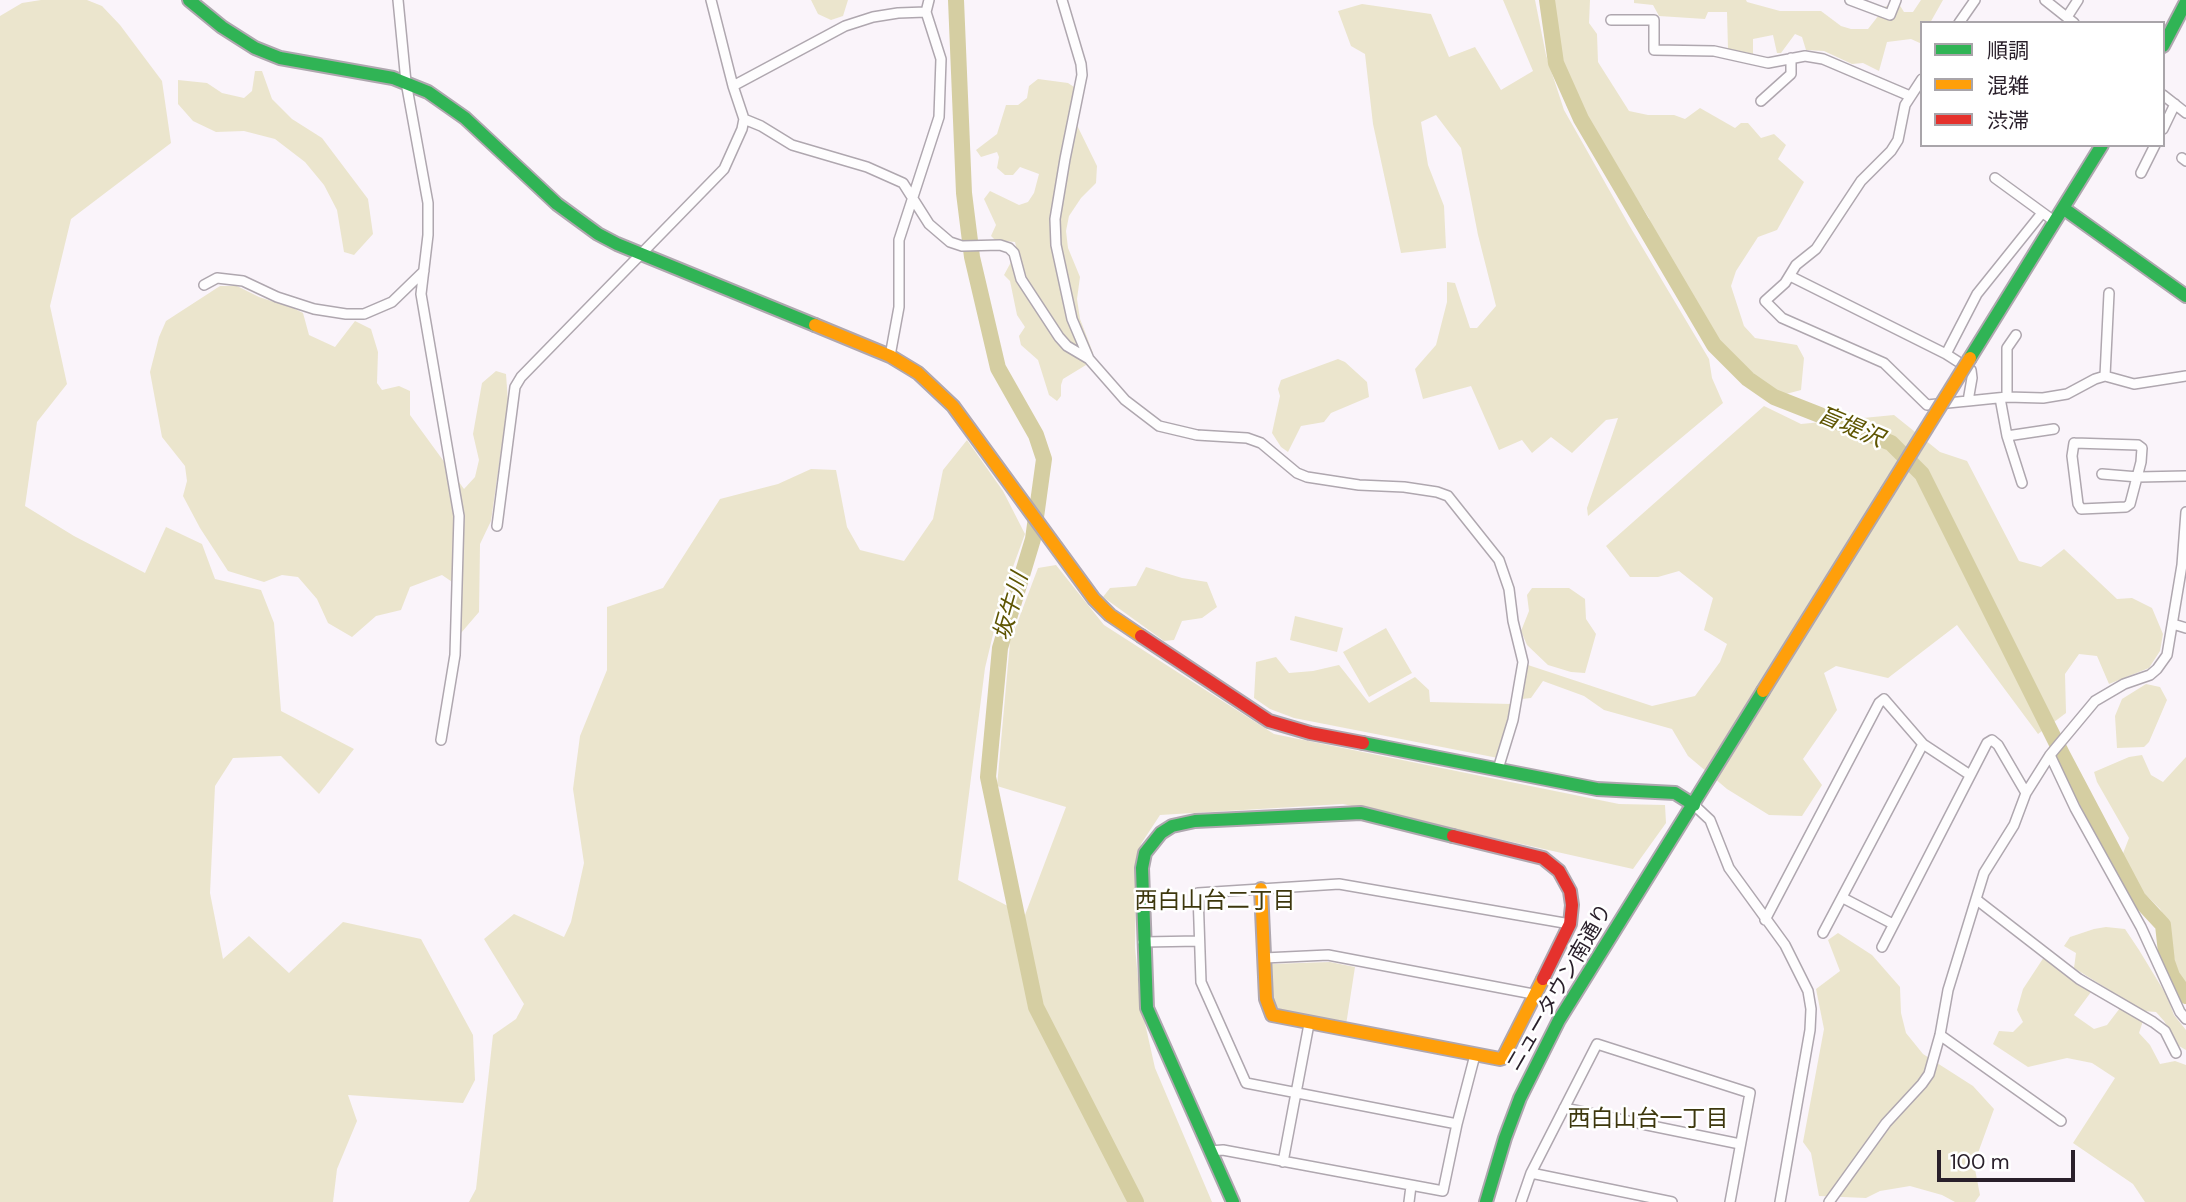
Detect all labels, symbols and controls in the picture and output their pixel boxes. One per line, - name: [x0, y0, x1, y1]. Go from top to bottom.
- legend: [1920, 21, 2165, 147]
- text: 順調: [1987, 37, 2029, 65]
- text: 混雑: [1987, 72, 2029, 100]
- text: 渋滞: [1987, 107, 2029, 135]
- water label: 盲堤沢: [1813, 402, 1887, 454]
- water label: 坂牛川: [989, 570, 1035, 644]
- district label: 西白山台二丁目: [1135, 888, 1295, 916]
- street label: ニュータウン南通り: [1502, 900, 1618, 1076]
- district label: 西白山台一丁目: [1568, 1106, 1728, 1134]
- scale bar: [1941, 1136, 2079, 1180]
- text: 100 m: [1950, 1148, 2010, 1176]

